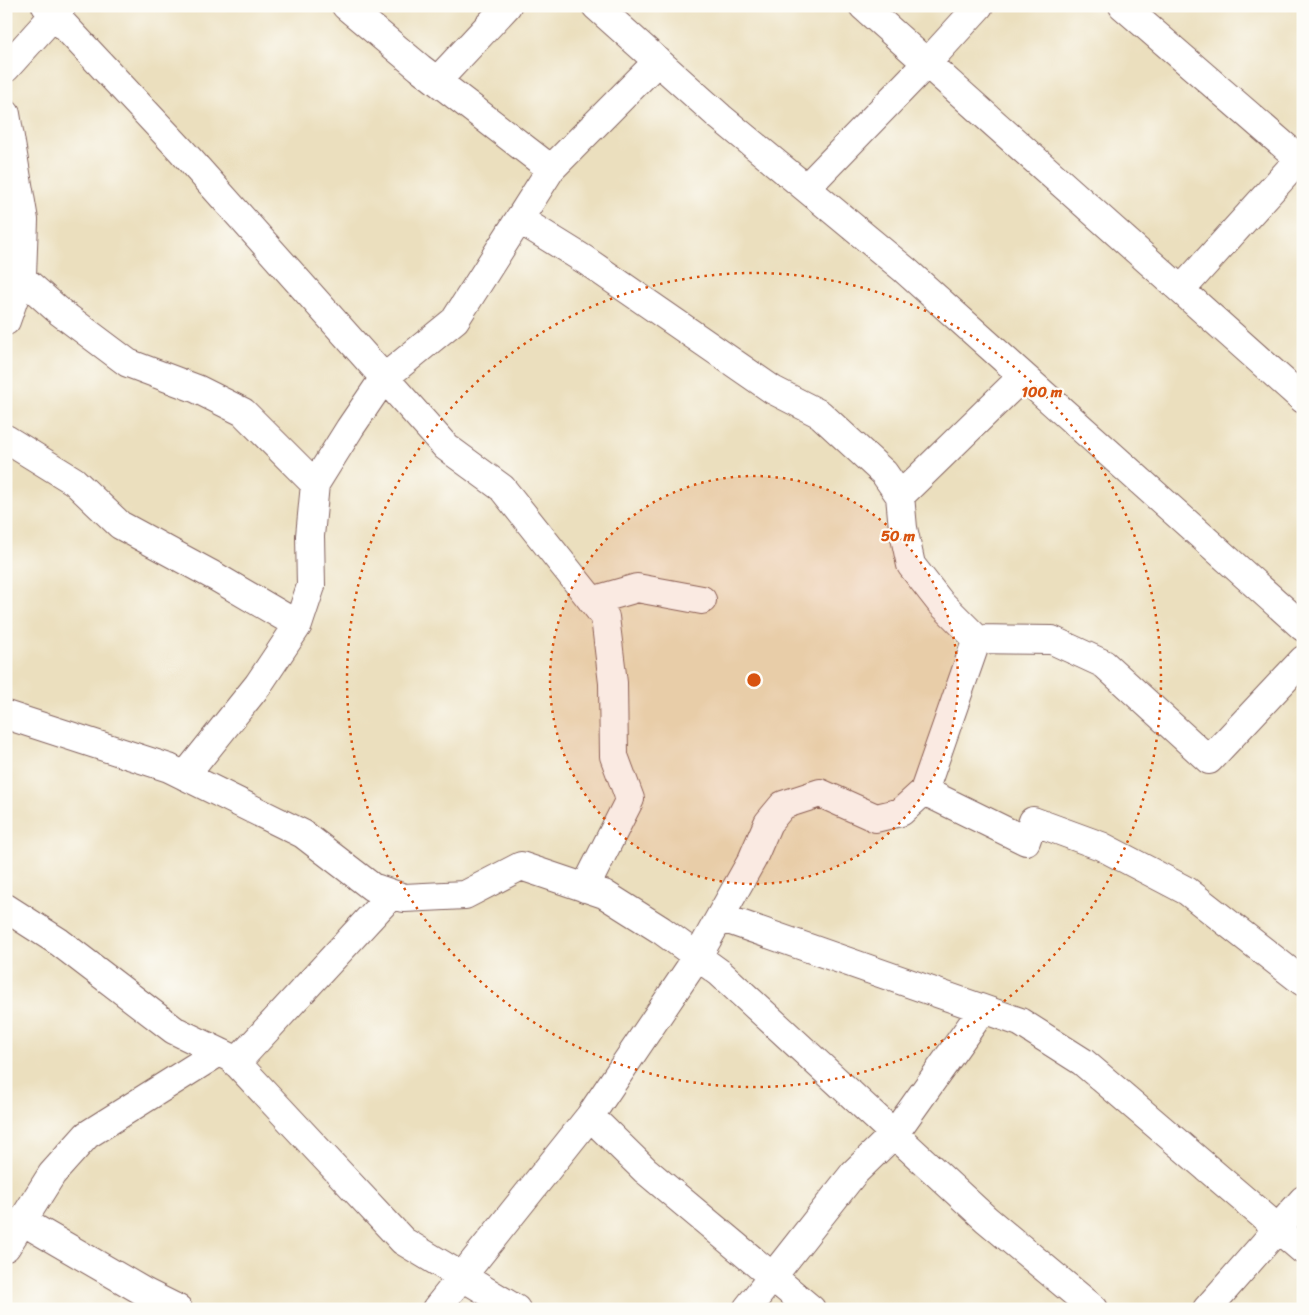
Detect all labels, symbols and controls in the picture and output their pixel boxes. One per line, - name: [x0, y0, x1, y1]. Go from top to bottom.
- text: 100 m: [1022, 379, 1063, 405]
- text: 50 m: [881, 523, 916, 549]
- centre of rings: [745, 671, 763, 689]

